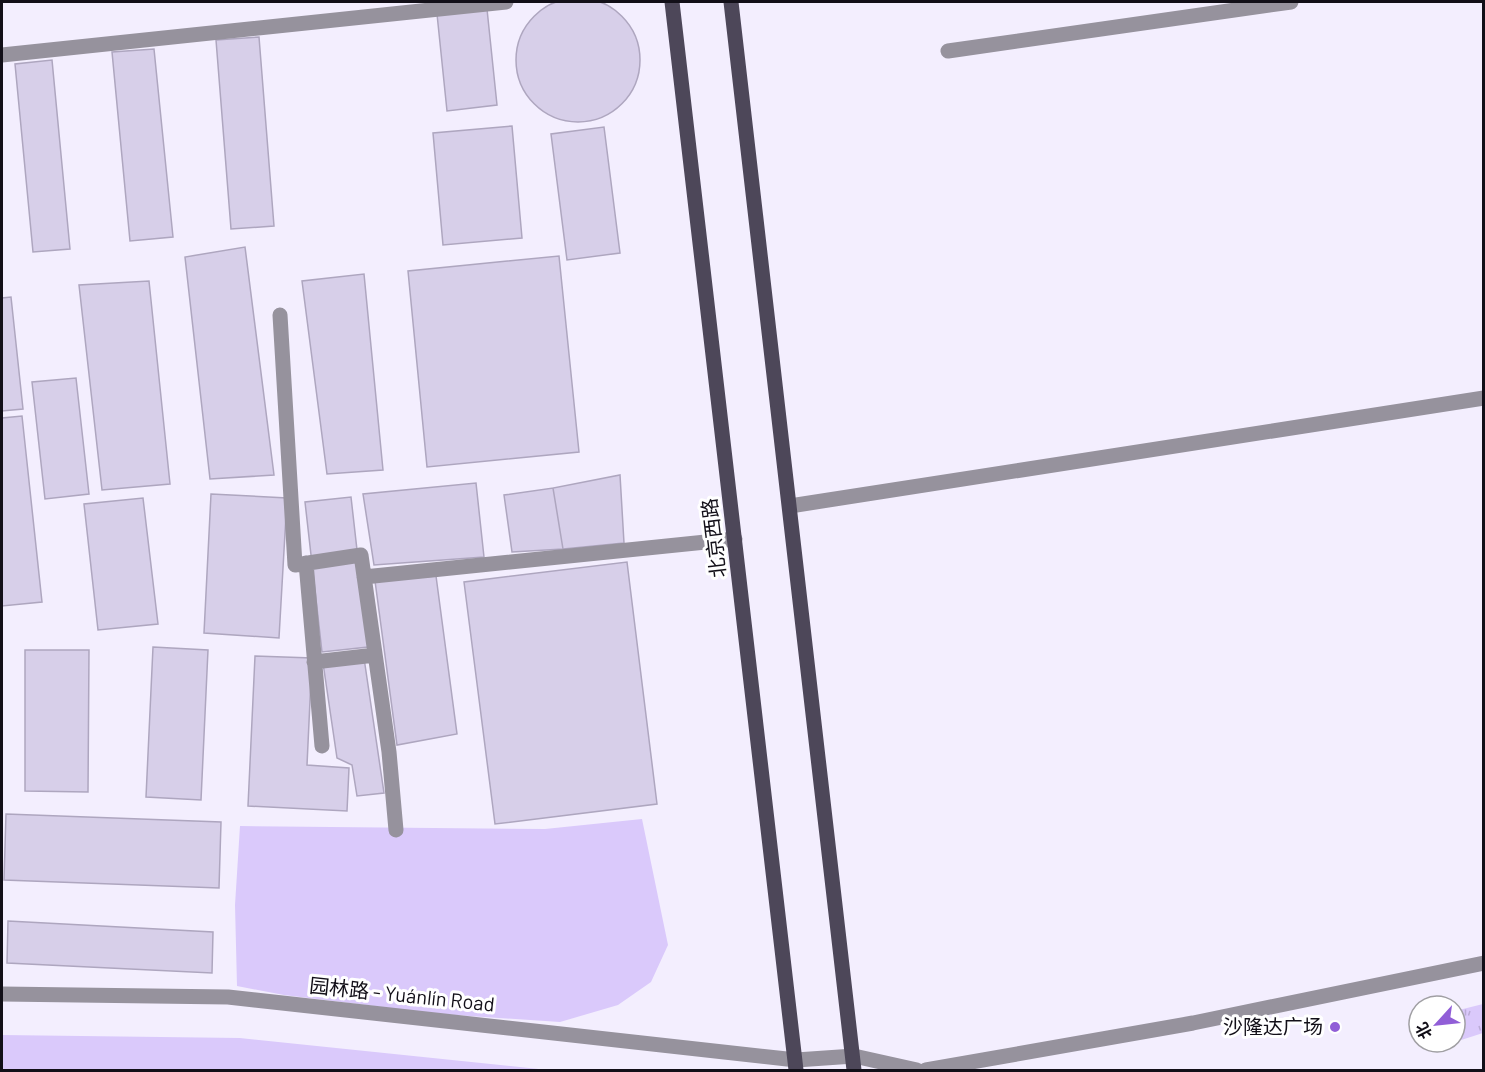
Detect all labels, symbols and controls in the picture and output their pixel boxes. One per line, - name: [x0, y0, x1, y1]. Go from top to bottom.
- street label: 北京西路: [696, 497, 730, 579]
- street label: 园林路 - Yuánlín Road: [308, 972, 496, 1016]
- north arrow: [1407, 994, 1467, 1054]
- place label: 沙隆达广场: [1223, 1014, 1323, 1038]
- marker: 沙隆达广场: [1328, 1020, 1342, 1034]
- text: 北: [1411, 1020, 1435, 1042]

